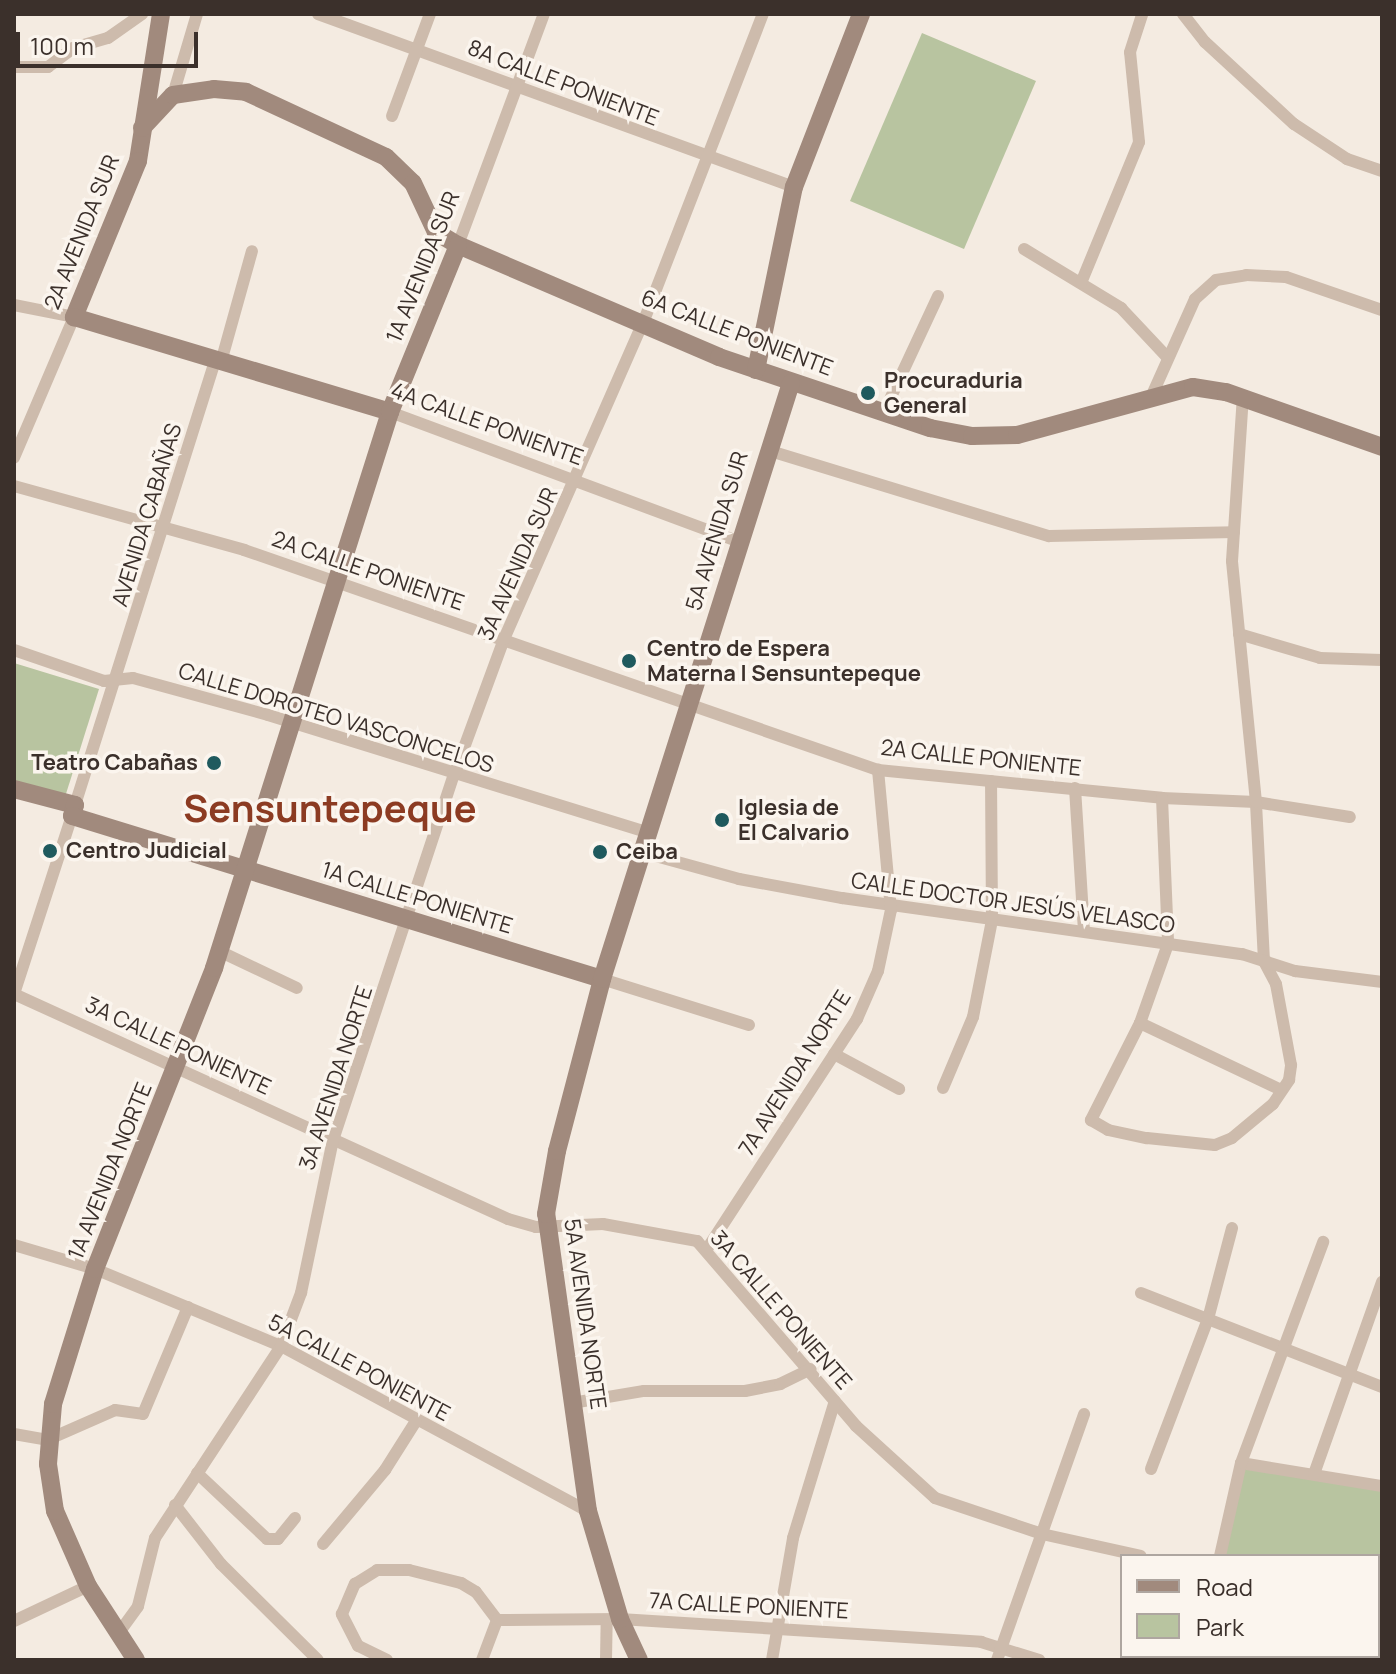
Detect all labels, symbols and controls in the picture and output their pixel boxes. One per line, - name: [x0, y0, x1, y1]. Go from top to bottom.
- scale bar: [20, 16, 202, 66]
- text: 100 m: [30, 29, 94, 62]
- street label: 8A CALLE PONIENTE: [464, 34, 662, 132]
- street label: 2A AVENIDA SUR: [39, 151, 125, 313]
- street label: 1A AVENIDA SUR: [381, 187, 465, 347]
- street label: 6A CALLE PONIENTE: [637, 284, 837, 382]
- place label: Procuraduria General: [884, 367, 1023, 418]
- street label: 4A CALLE PONIENTE: [387, 377, 587, 471]
- marker: Procuraduria General: [859, 384, 877, 402]
- street label: AVENIDA CABAÑAS: [107, 420, 187, 610]
- street label: 5A AVENIDA SUR: [680, 448, 754, 614]
- street label: 3A AVENIDA SUR: [472, 484, 564, 644]
- street label: 2A CALLE PONIENTE: [268, 526, 468, 616]
- place label: Centro de Espera Materna | Sensuntepeque: [647, 635, 921, 686]
- marker: Centro de Espera Materna | Sensuntepeque: [618, 650, 640, 672]
- street label: CALLE DOROTEO VASCONCELOS: [175, 657, 497, 779]
- street label: 2A CALLE PONIENTE: [879, 734, 1083, 782]
- place label: Teatro Cabañas: [31, 750, 198, 776]
- marker: Teatro Cabañas: [205, 754, 223, 772]
- district label: Sensuntepeque: [183, 785, 477, 831]
- place label: Iglesia de El Calvario: [738, 794, 849, 846]
- marker: Iglesia de El Calvario: [713, 811, 731, 829]
- place label: Centro Judicial: [66, 838, 227, 864]
- place label: Ceiba: [616, 839, 678, 865]
- marker: Centro Judicial: [41, 842, 59, 860]
- marker: Ceiba: [591, 843, 609, 861]
- street label: 1A CALLE PONIENTE: [318, 856, 516, 940]
- street label: CALLE DOCTOR JESÚS VELASCO: [849, 867, 1177, 939]
- street label: 3A AVENIDA NORTE: [294, 983, 378, 1173]
- street label: 7A AVENIDA NORTE: [733, 985, 857, 1161]
- street label: 3A CALLE PONIENTE: [81, 991, 275, 1101]
- street label: 1A AVENIDA NORTE: [62, 1079, 158, 1263]
- street label: 5A AVENIDA NORTE: [559, 1217, 611, 1411]
- street label: 3A CALLE PONIENTE: [705, 1225, 857, 1395]
- street label: 5A CALLE PONIENTE: [263, 1309, 455, 1427]
- legend: [1120, 1554, 1380, 1658]
- text: Road: [1196, 1570, 1253, 1603]
- street label: 7A CALLE PONIENTE: [649, 1588, 849, 1624]
- text: Park: [1196, 1610, 1244, 1643]

